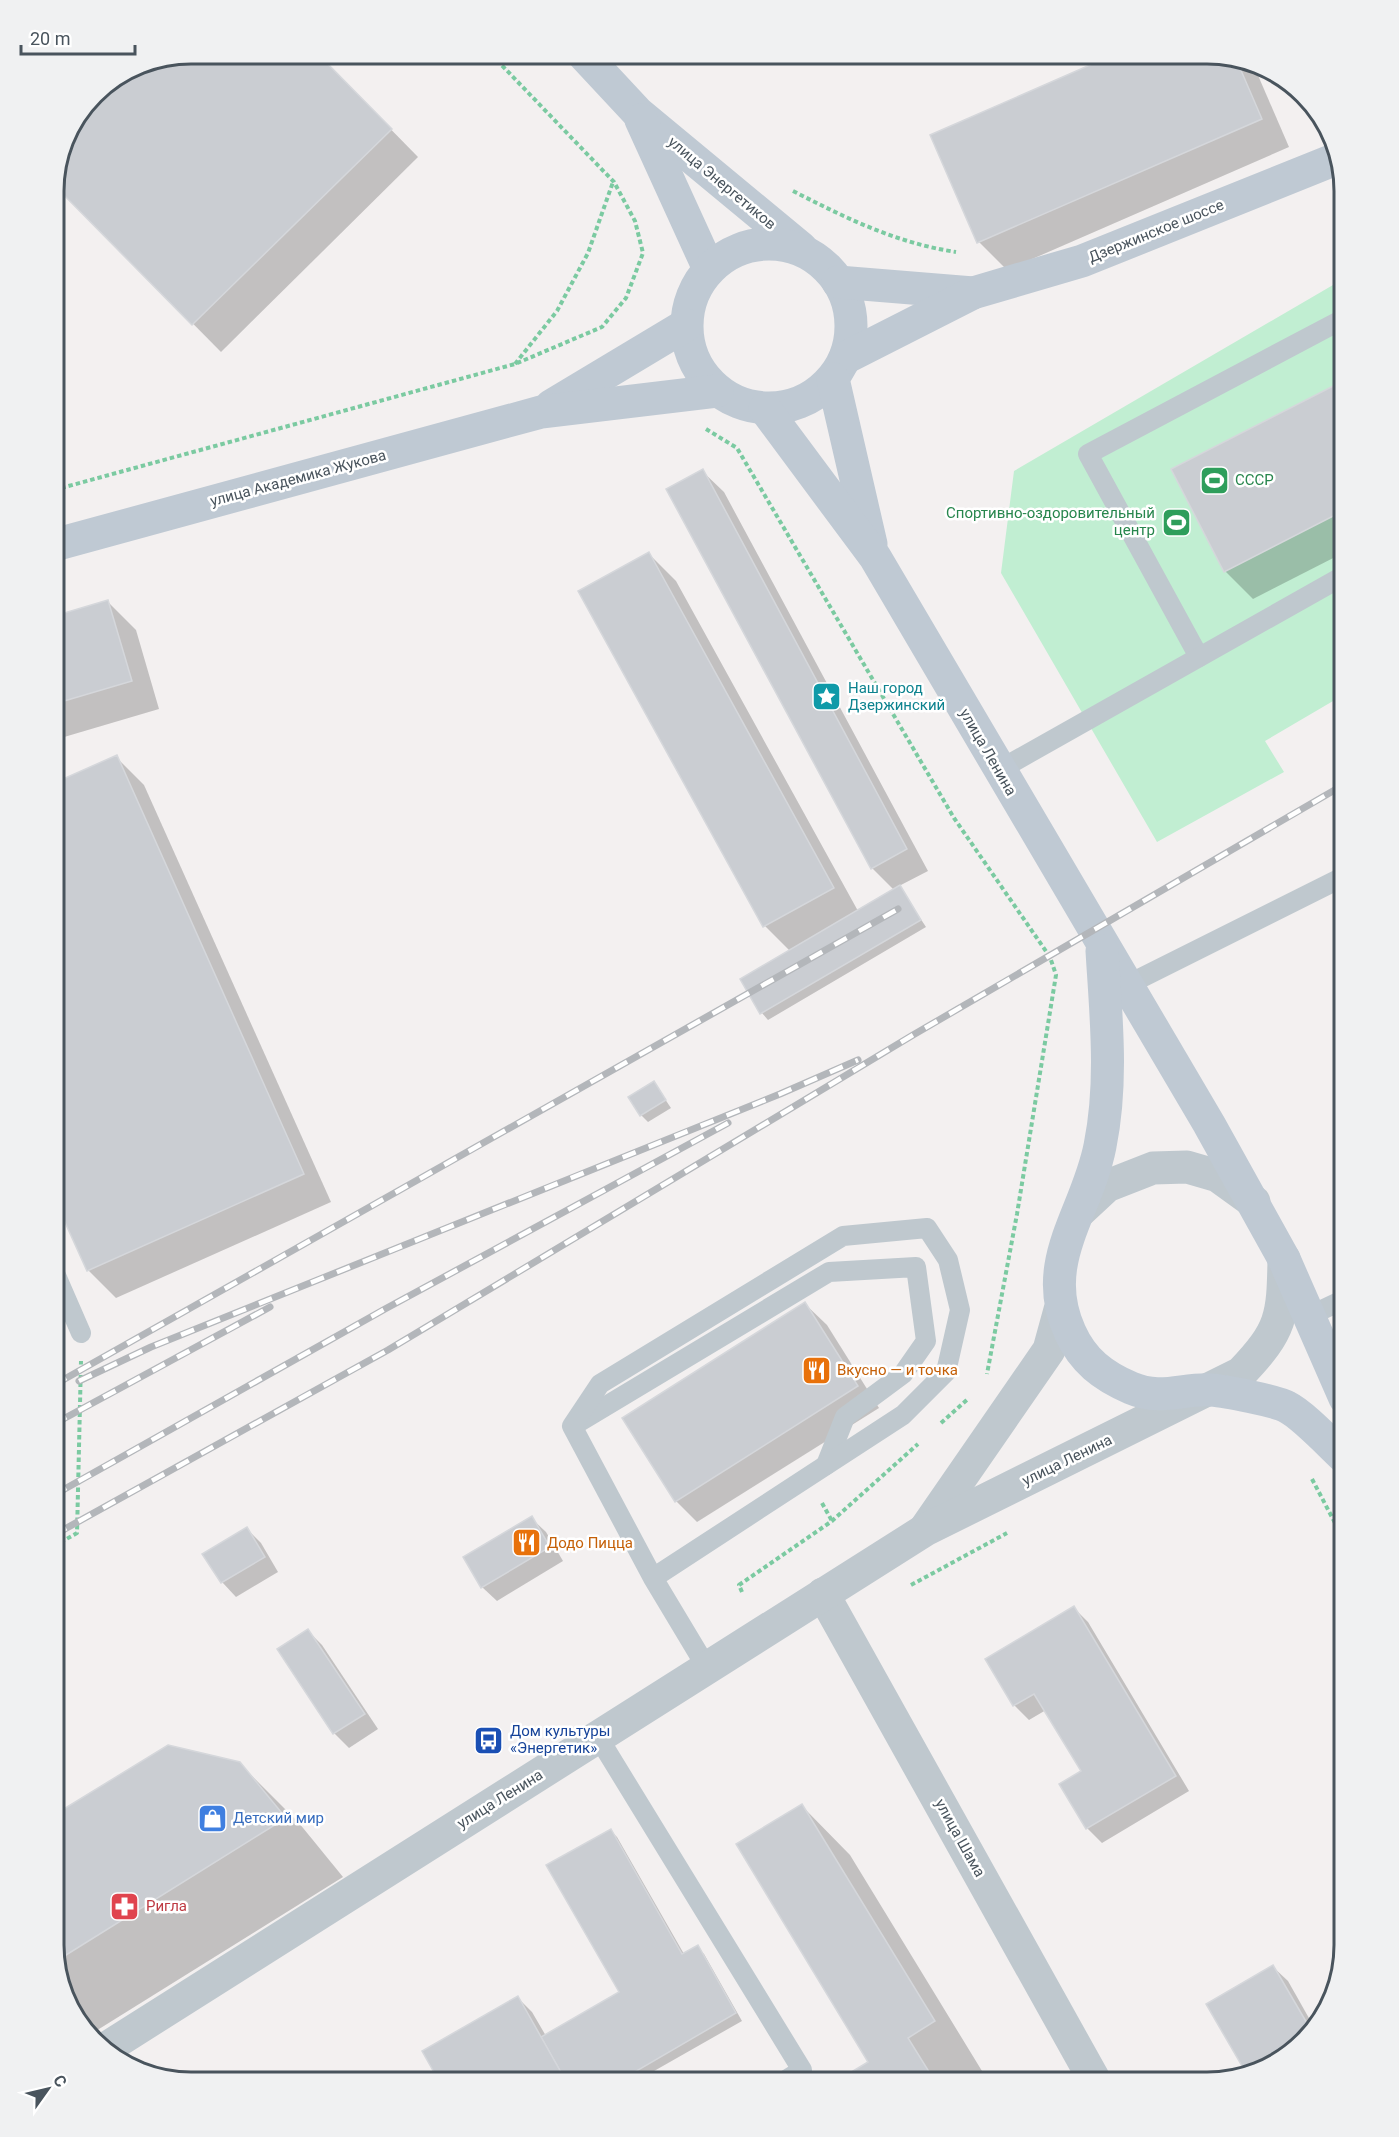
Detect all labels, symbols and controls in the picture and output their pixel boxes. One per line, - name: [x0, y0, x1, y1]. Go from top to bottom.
- scale bar: [21, 18, 135, 56]
- text: 20 m: [30, 28, 70, 49]
- street label: улица Энергетиков: [664, 133, 780, 233]
- street label: Дзержинское шоссе: [1086, 196, 1226, 266]
- street label: улица Академика Жукова: [208, 446, 388, 510]
- sports icon: СССР: [1198, 464, 1230, 496]
- place label: СССР: [1235, 471, 1274, 489]
- place label: Спортивно-оздоровительный центр: [946, 504, 1155, 539]
- sports icon: Спортивно-оздоровительный центр: [1160, 506, 1192, 538]
- place label: Наш город Дзержинский: [848, 679, 945, 714]
- place icon: Наш город Дзержинский: [811, 681, 843, 713]
- street label: улица Ленина: [956, 705, 1020, 799]
- restaurant icon: Вкусно — и точка: [800, 1354, 832, 1386]
- place label: Вкусно — и точка: [837, 1361, 958, 1379]
- street label: улица Ленина: [1019, 1431, 1115, 1489]
- restaurant icon: Додо Пицца: [510, 1527, 542, 1559]
- place label: Додо Пицца: [547, 1534, 633, 1552]
- place label: Дом культуры «Энергетик»: [510, 1722, 610, 1757]
- bus stop icon: Дом культуры «Энергетик»: [473, 1724, 505, 1756]
- street label: улица Ленина: [454, 1766, 546, 1832]
- street label: улица Шама: [931, 1796, 989, 1880]
- shop icon: Детский мир: [196, 1802, 228, 1834]
- place label: Детский мир: [233, 1809, 324, 1827]
- pharmacy icon: Ригла: [109, 1890, 141, 1922]
- place label: Ригла: [146, 1897, 187, 1915]
- north arrow: [18, 2059, 78, 2119]
- text: С: [49, 2071, 71, 2091]

